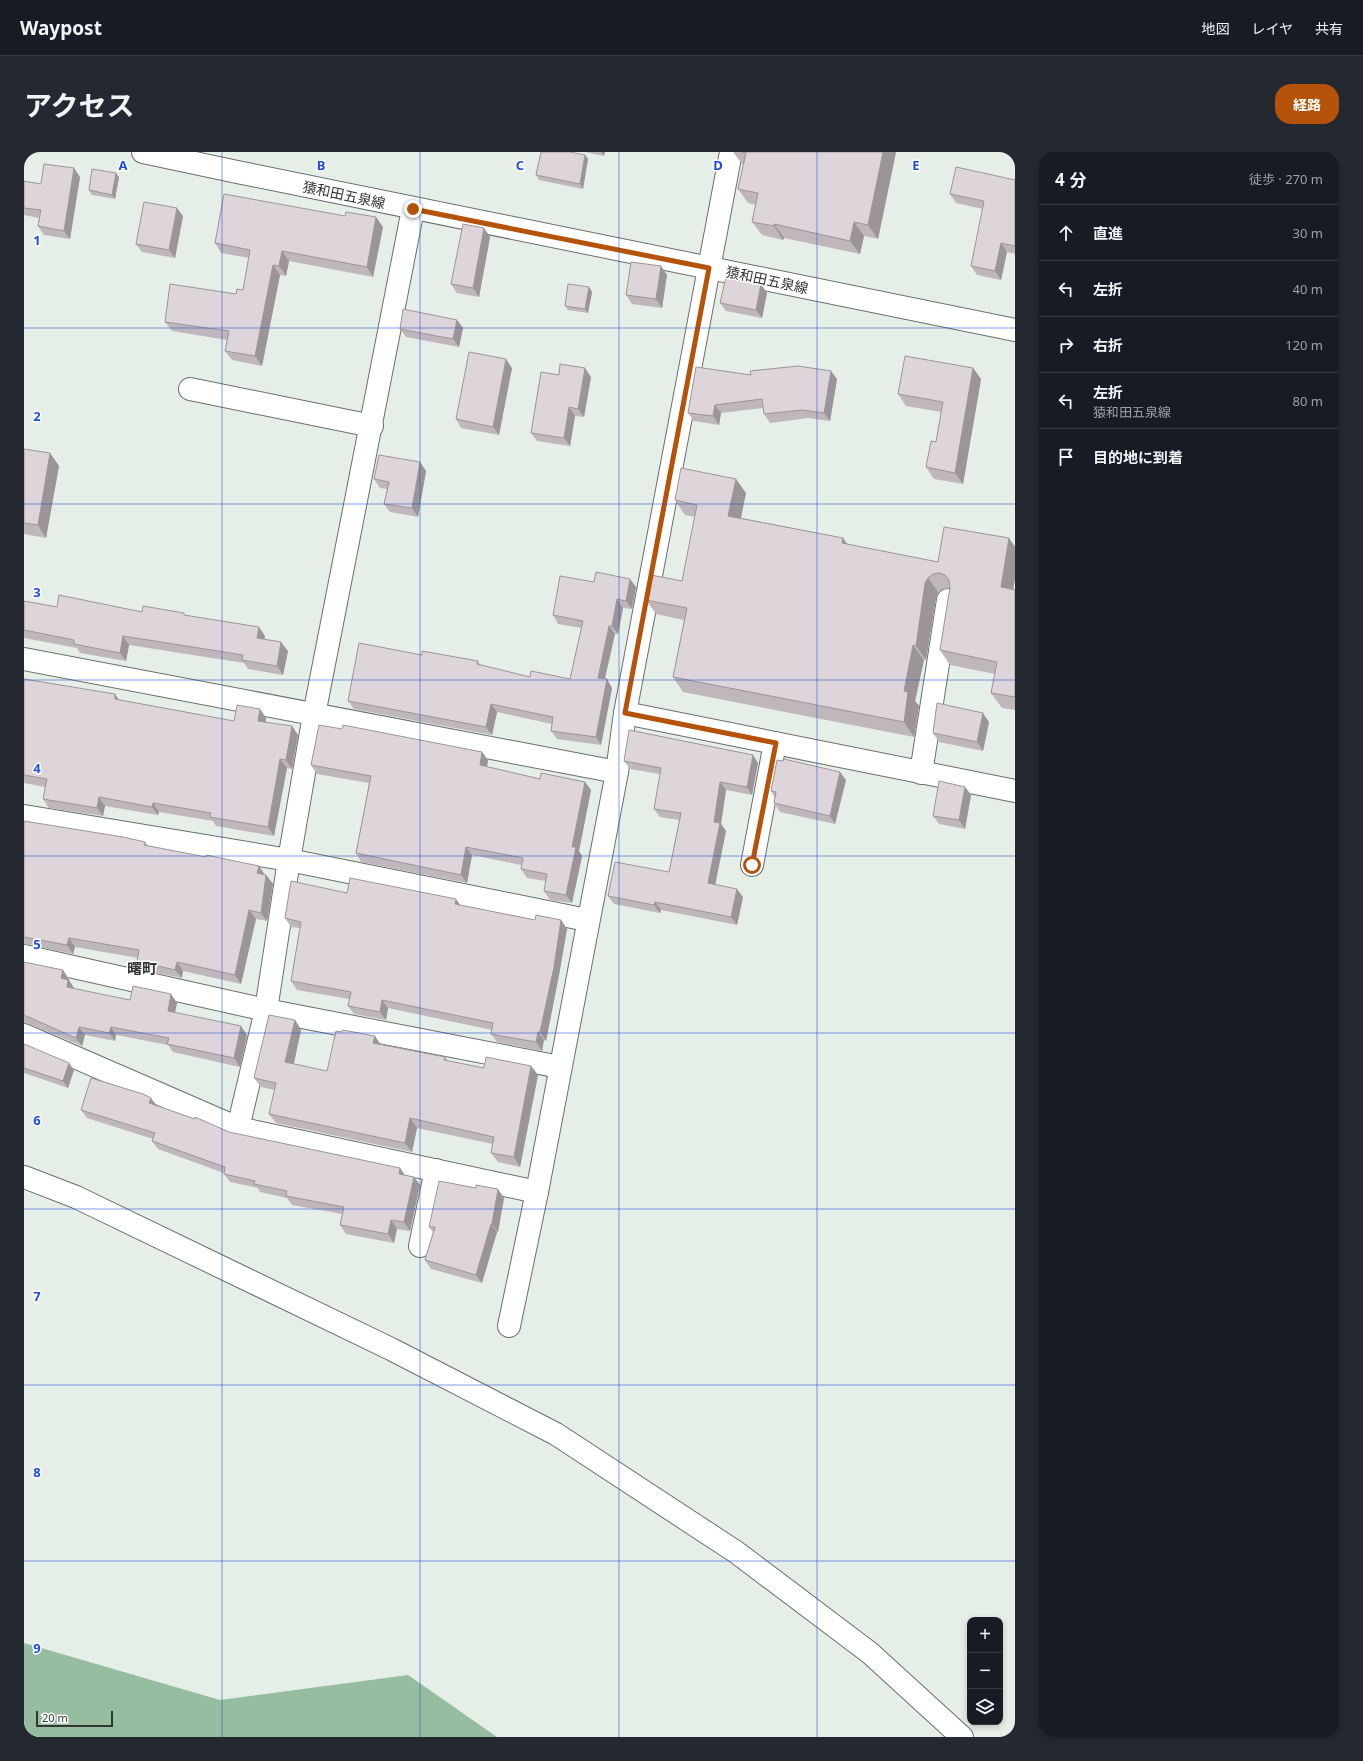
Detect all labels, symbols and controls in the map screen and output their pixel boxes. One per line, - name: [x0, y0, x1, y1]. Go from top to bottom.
- text: Waypost: [20, 15, 102, 41]
- text: 地図: [1201, 19, 1229, 38]
- text: レイヤ: [1251, 19, 1293, 38]
- text: 共有: [1315, 19, 1343, 38]
- button: 経路: [1275, 84, 1339, 124]
- text: アクセス: [24, 86, 135, 124]
- text: A: [119, 156, 128, 174]
- text: B: [317, 156, 325, 174]
- text: C: [516, 156, 524, 174]
- text: D: [713, 156, 723, 174]
- text: E: [912, 156, 920, 174]
- text: 4 分: [1055, 168, 1086, 191]
- text: 徒歩 · 270 m: [1249, 170, 1323, 188]
- street label: 猿和田五泉線: [301, 176, 387, 213]
- route end: [404, 200, 422, 218]
- icon: ahead: [1055, 222, 1077, 244]
- text: 直進: [1093, 223, 1123, 243]
- text: 30 m: [1293, 224, 1323, 242]
- text: 1: [33, 231, 41, 249]
- street label: 猿和田五泉線: [724, 261, 810, 298]
- icon: left: [1055, 278, 1077, 300]
- text: 左折: [1093, 279, 1123, 299]
- text: 40 m: [1293, 280, 1323, 298]
- icon: right: [1055, 334, 1077, 356]
- text: 右折: [1093, 335, 1123, 355]
- text: 120 m: [1285, 336, 1323, 354]
- text: 左折: [1093, 382, 1123, 402]
- icon: left: [1055, 390, 1077, 412]
- text: 80 m: [1293, 392, 1323, 410]
- text: 猿和田五泉線: [1093, 403, 1171, 421]
- text: 2: [33, 407, 41, 425]
- icon: arrive: [1055, 446, 1077, 468]
- text: 目的地に到着: [1093, 447, 1183, 467]
- text: 3: [33, 583, 41, 601]
- text: 4: [33, 759, 41, 777]
- route start: [743, 856, 761, 874]
- text: 5: [33, 935, 41, 953]
- district label: 曙町: [127, 958, 157, 978]
- text: 6: [33, 1111, 41, 1129]
- text: 7: [33, 1287, 41, 1305]
- text: 8: [33, 1463, 41, 1481]
- map controls: [967, 1617, 1003, 1725]
- button: +: [967, 1617, 1003, 1653]
- text: 9: [33, 1639, 41, 1657]
- button: −: [967, 1653, 1003, 1689]
- button: layers: [967, 1689, 1003, 1725]
- scale bar: [36, 1709, 113, 1728]
- text: 20 m: [42, 1710, 68, 1725]

